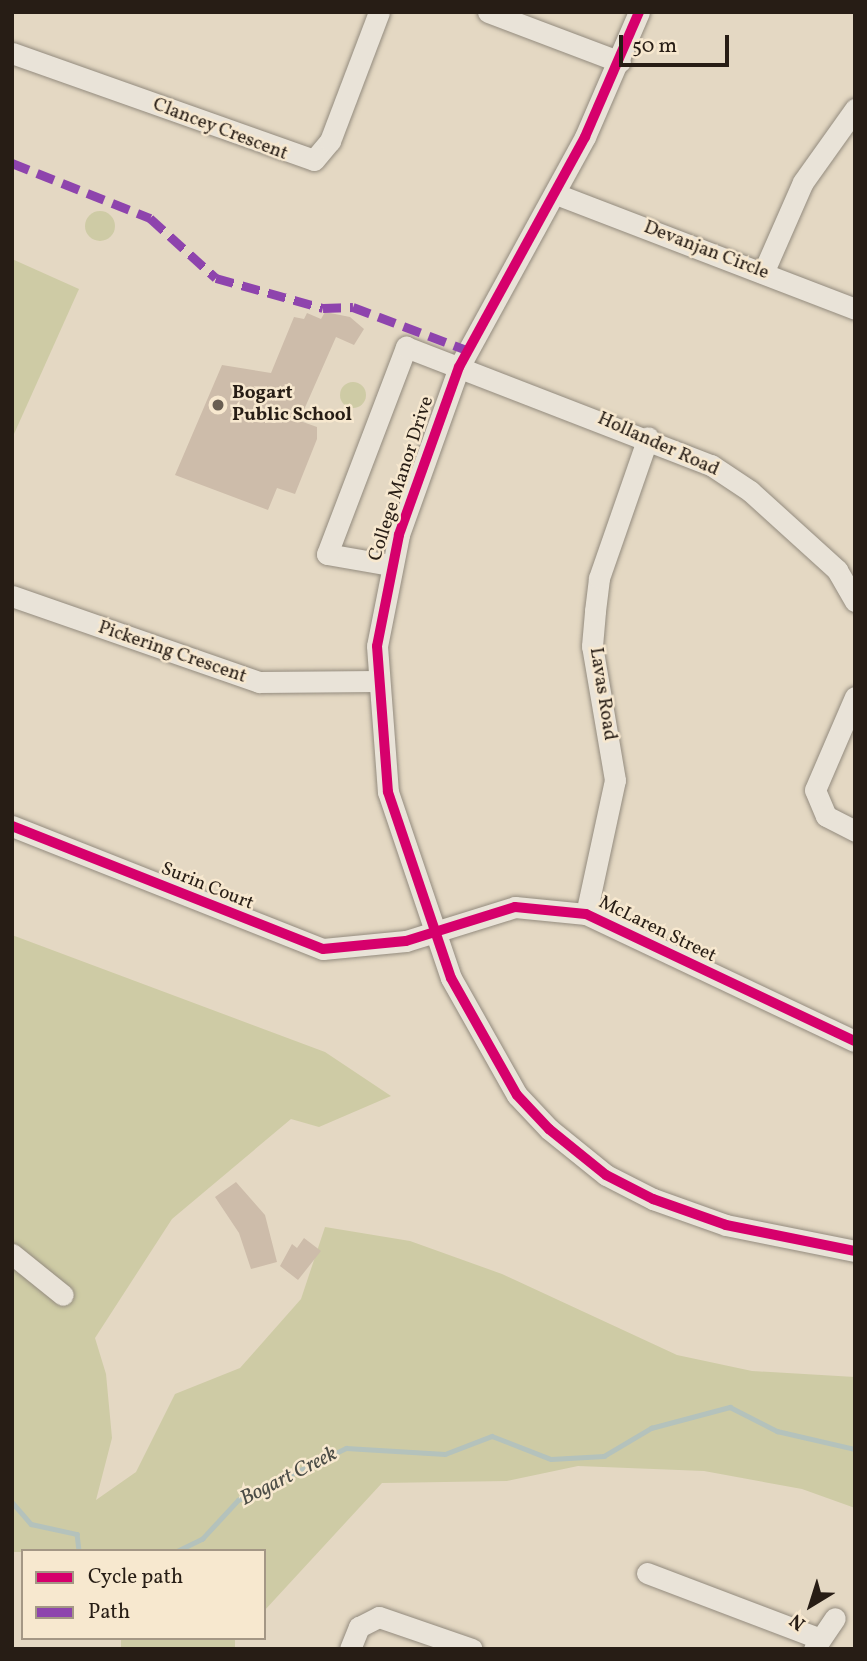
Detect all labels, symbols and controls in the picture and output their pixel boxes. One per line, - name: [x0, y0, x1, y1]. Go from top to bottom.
- scale bar: [622, 21, 732, 65]
- text: 50 m: [632, 32, 677, 61]
- street label: Clancey Crescent: [149, 94, 291, 166]
- street label: Devanjan Circle: [640, 217, 772, 285]
- place label: Bogart Public School: [232, 383, 352, 427]
- street label: College Manor Drive: [365, 394, 439, 564]
- marker: Bogart Public School: [210, 397, 226, 413]
- street label: Hollander Road: [594, 408, 722, 482]
- street label: Pickering Crescent: [95, 617, 249, 689]
- street label: Lavas Road: [583, 646, 621, 742]
- street label: Surin Court: [157, 858, 257, 916]
- street label: McLaren Street: [595, 892, 719, 968]
- water label: Bogart Creek: [236, 1442, 342, 1512]
- legend: [21, 1549, 266, 1640]
- text: Cycle path: [88, 1563, 183, 1592]
- north arrow: [776, 1570, 846, 1640]
- text: Path: [88, 1598, 130, 1627]
- text: N: [785, 1607, 812, 1636]

